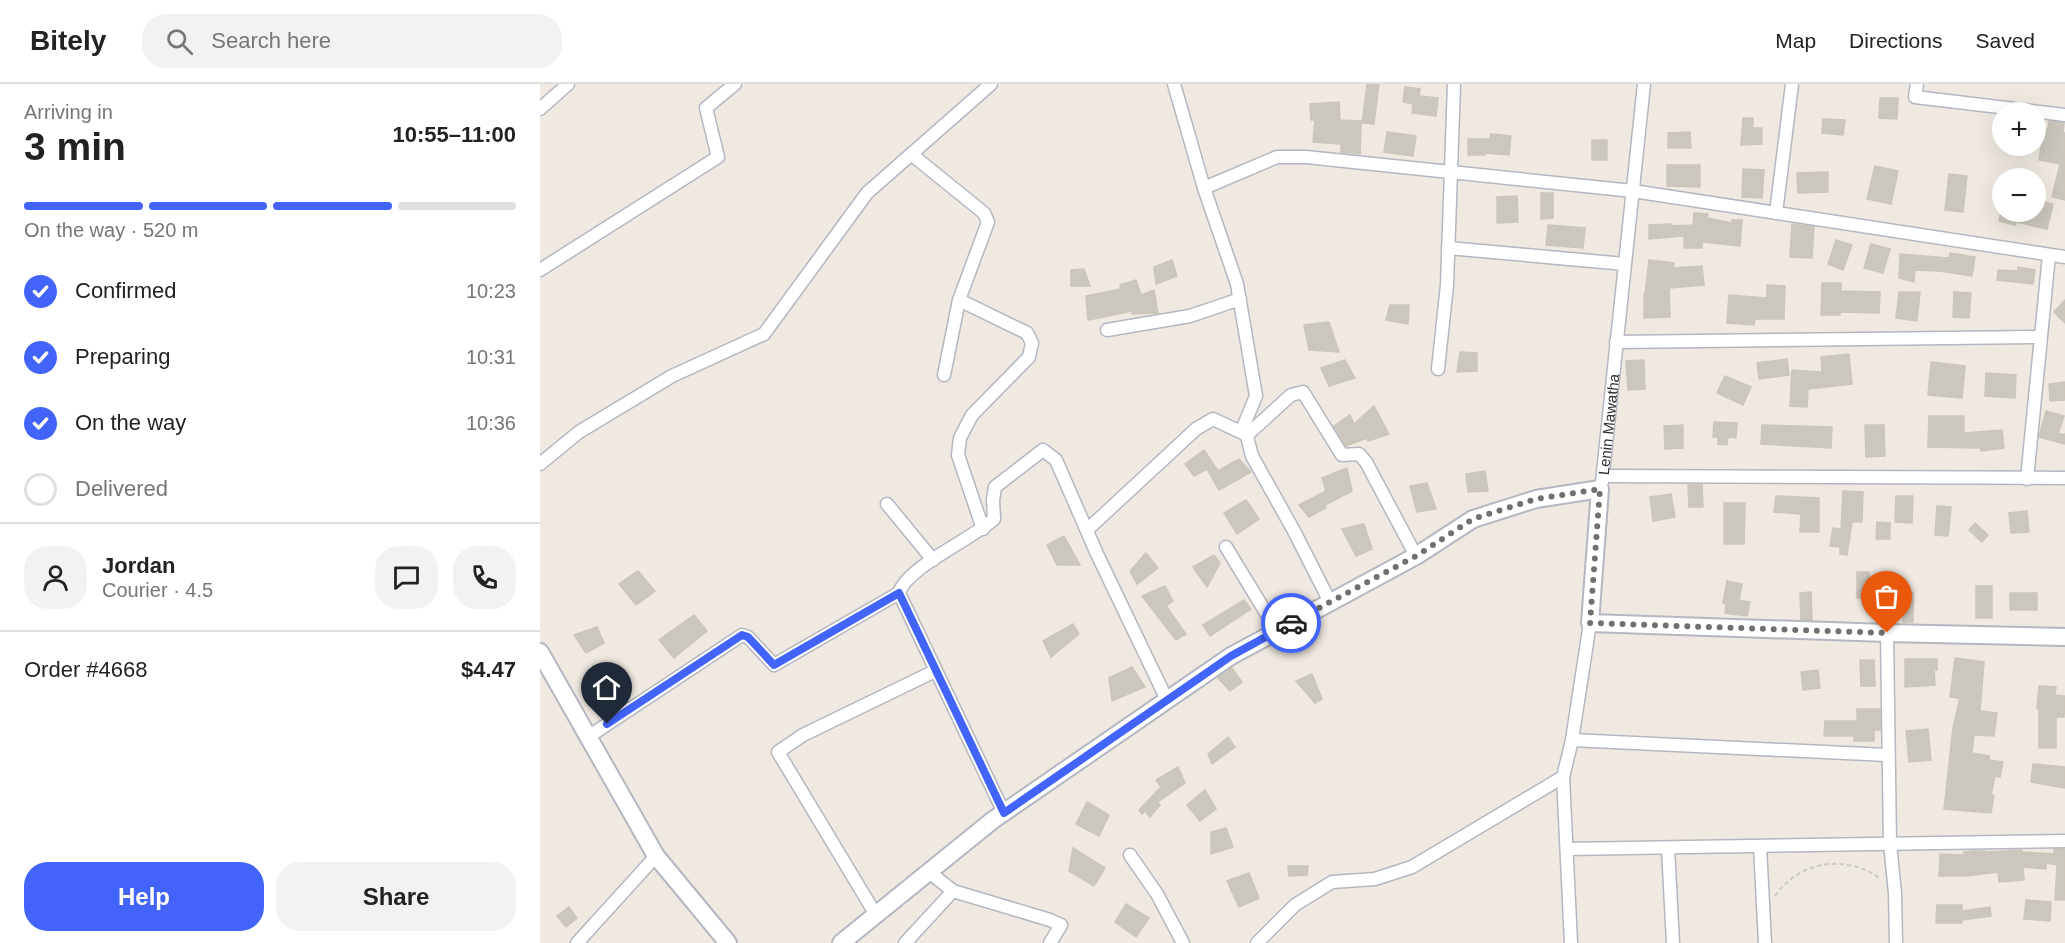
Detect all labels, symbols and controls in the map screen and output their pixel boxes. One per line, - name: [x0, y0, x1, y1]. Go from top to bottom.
- search box: [142, 14, 562, 68]
- text: Bitely: [30, 25, 106, 56]
- icon: search: [163, 25, 196, 58]
- text: Search here: [211, 28, 331, 53]
- text: Map: [1775, 29, 1816, 52]
- text: Directions: [1849, 29, 1942, 52]
- text: Saved: [1975, 29, 2035, 52]
- text: Arriving in: [24, 101, 113, 123]
- map controls: [1992, 102, 2046, 222]
- button: +: [1992, 102, 2046, 156]
- text: 10:55–11:00: [392, 122, 516, 147]
- text: 3 min: [24, 125, 126, 168]
- button: −: [1992, 168, 2046, 222]
- text: On the way · 520 m: [24, 219, 199, 241]
- icon: check: [24, 275, 57, 308]
- text: Confirmed: [75, 278, 176, 303]
- text: 10:23: [466, 280, 516, 302]
- icon: check: [24, 341, 57, 374]
- text: Preparing: [75, 344, 170, 369]
- text: 10:31: [466, 346, 516, 368]
- street label: Lenin Mawatha: [1594, 372, 1622, 476]
- icon: check: [24, 407, 57, 440]
- text: On the way: [75, 410, 186, 435]
- text: 10:36: [466, 412, 516, 434]
- text: Delivered: [75, 476, 168, 501]
- button: person: [24, 546, 87, 609]
- button: chat: [375, 546, 438, 609]
- button: phone: [453, 546, 516, 609]
- text: Jordan: [102, 553, 175, 578]
- pin: [1861, 571, 1912, 633]
- text: Courier · 4.5: [102, 579, 213, 601]
- icon: bag: [1870, 580, 1903, 613]
- courier: [1261, 593, 1321, 653]
- icon: car: [1275, 607, 1308, 640]
- text: Order #4668: [24, 657, 148, 682]
- text: $4.47: [461, 657, 516, 682]
- pin: [581, 662, 632, 724]
- icon: home: [590, 671, 623, 704]
- button: Help: [24, 862, 264, 931]
- button: Share: [276, 862, 516, 931]

